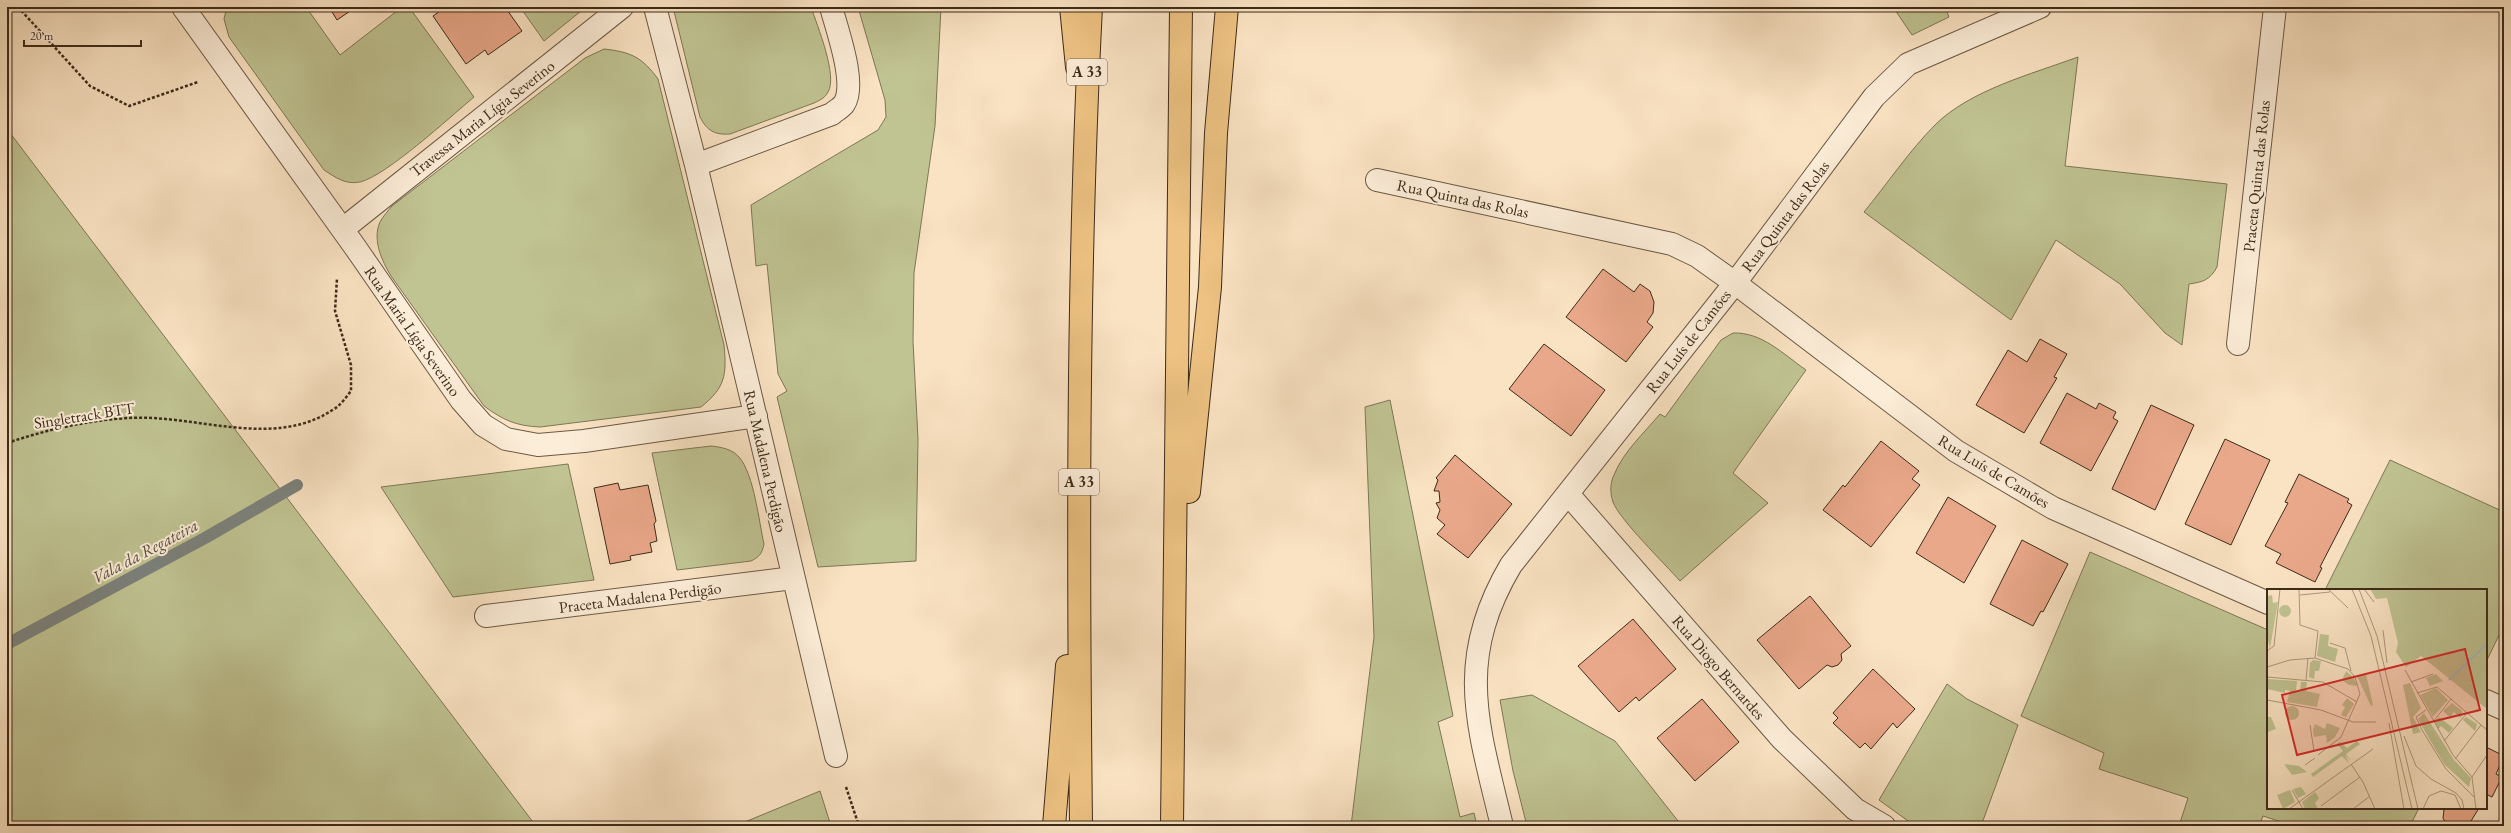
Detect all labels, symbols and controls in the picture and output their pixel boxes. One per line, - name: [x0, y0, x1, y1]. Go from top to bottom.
- scale bar: [24, 22, 141, 48]
- text: 20 m: [30, 28, 54, 44]
- street label: Travessa Maria Lígia Severino: [406, 55, 559, 182]
- road number: A 33: [1067, 59, 1107, 85]
- street label: Praceta Quinta das Rolas: [2238, 99, 2275, 253]
- street label: Rua Quinta das Rolas: [1737, 156, 1834, 276]
- street label: Rua Quinta das Rolas: [1395, 174, 1531, 223]
- street label: Rua Maria Lígia Severino: [360, 262, 466, 401]
- street label: Rua Luís de Camões: [1641, 285, 1736, 398]
- street label: Rua Madalena Perdigão: [739, 388, 792, 534]
- street label: Singletrack BTT: [32, 397, 136, 434]
- street label: Rua Luís de Camões: [1934, 430, 2053, 513]
- road number: A 33: [1059, 469, 1099, 495]
- water label: Vala da Regateira: [88, 514, 202, 588]
- street label: Praceta Madalena Perdigão: [558, 577, 723, 618]
- inset map: [2267, 589, 2487, 809]
- street label: Rua Diogo Bernardes: [1667, 611, 1770, 724]

